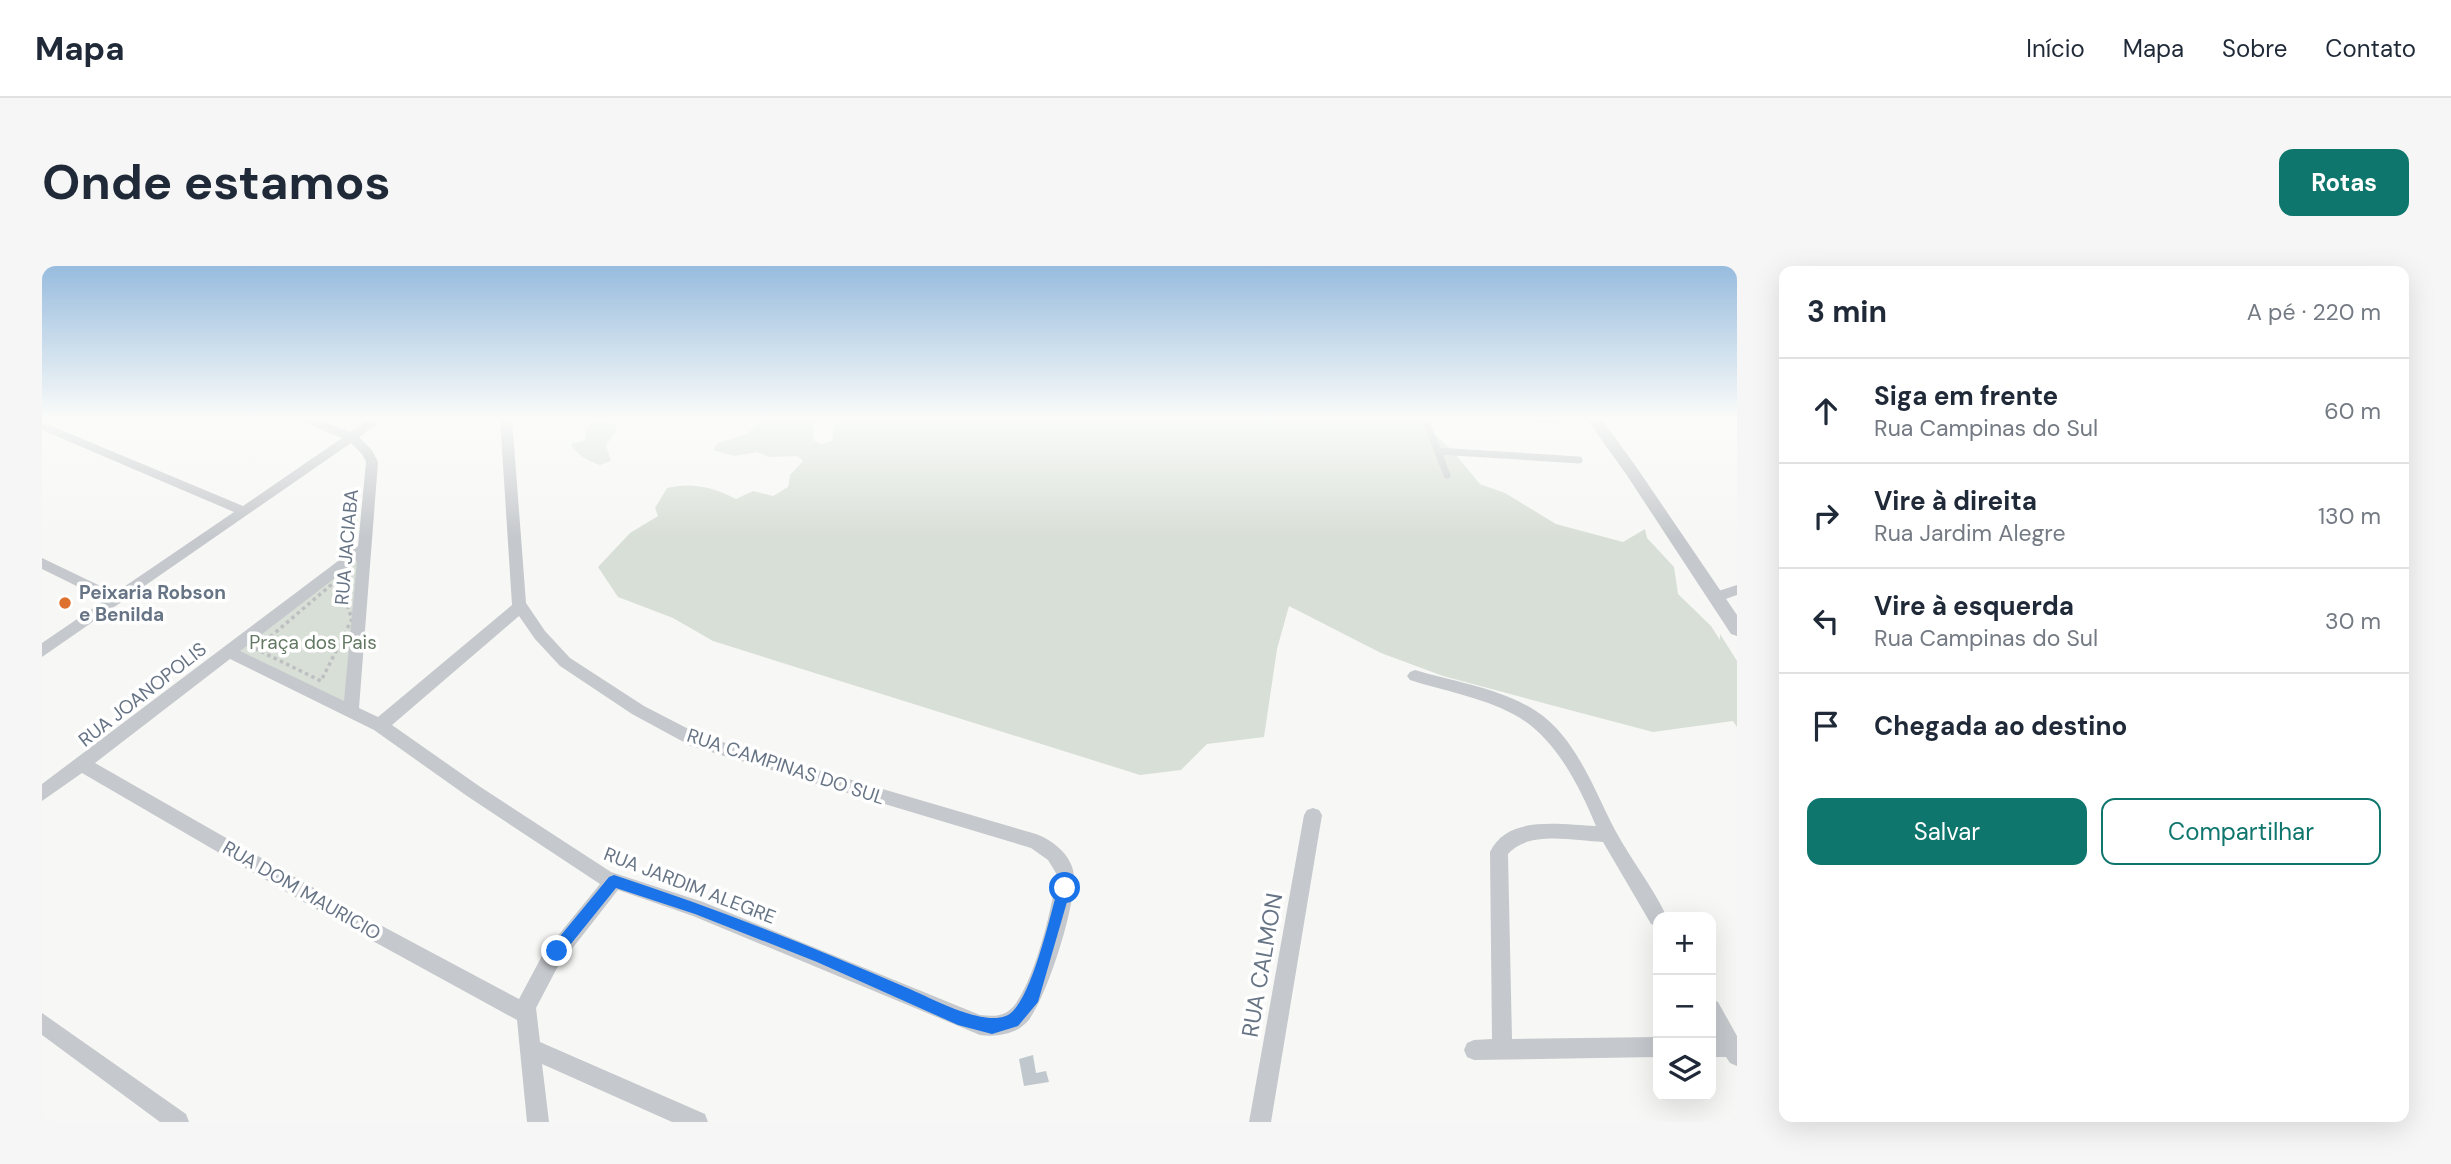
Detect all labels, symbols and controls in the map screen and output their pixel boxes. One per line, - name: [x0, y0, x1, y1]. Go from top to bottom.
- text: Mapa: [35, 27, 125, 70]
- text: Início: [2026, 33, 2085, 64]
- text: Mapa: [2123, 33, 2184, 64]
- text: Sobre: [2222, 33, 2287, 64]
- text: Contato: [2325, 33, 2416, 64]
- button: Rotas: [2279, 149, 2409, 216]
- text: Onde estamos: [42, 150, 391, 214]
- text: 3 min: [1807, 292, 1887, 331]
- text: A pé · 220 m: [2247, 297, 2381, 327]
- text: Siga em frente: [1874, 379, 2058, 413]
- icon: ahead: [1807, 392, 1845, 430]
- text: 60 m: [2324, 396, 2381, 426]
- text: Rua Campinas do Sul: [1874, 413, 2098, 443]
- text: Vire à direita: [1874, 484, 2037, 518]
- street label: RUA JACIABA: [329, 488, 364, 606]
- icon: right: [1807, 497, 1845, 535]
- text: 130 m: [2318, 501, 2381, 531]
- text: Rua Jardim Alegre: [1874, 518, 2066, 548]
- place label: Peixaria Robson e Benilda: [79, 580, 226, 627]
- text: Vire à esquerda: [1874, 589, 2074, 623]
- marker: Peixaria Robson e Benilda: [57, 595, 73, 611]
- icon: left: [1807, 602, 1845, 640]
- text: 30 m: [2325, 606, 2381, 636]
- text: Rua Campinas do Sul: [1874, 623, 2098, 653]
- park label: Praça dos Pais: [249, 630, 377, 655]
- street label: RUA JOANOPOLIS: [73, 637, 211, 752]
- icon: arrive: [1807, 707, 1845, 745]
- text: Chegada ao destino: [1874, 709, 2127, 743]
- street label: RUA CAMPINAS DO SUL: [684, 723, 888, 810]
- button: Salvar: [1807, 798, 2087, 865]
- button: Compartilhar: [2101, 798, 2381, 865]
- street label: RUA DOM MAURICIO: [218, 835, 385, 946]
- street label: RUA JARDIM ALEGRE: [600, 841, 779, 930]
- route start: [1049, 872, 1080, 903]
- street label: RUA CALMON: [1235, 891, 1289, 1039]
- map controls: [1653, 912, 1716, 1101]
- button: +: [1653, 912, 1716, 975]
- route end: [541, 935, 572, 966]
- button: −: [1653, 975, 1716, 1038]
- button: layers: [1653, 1038, 1716, 1101]

